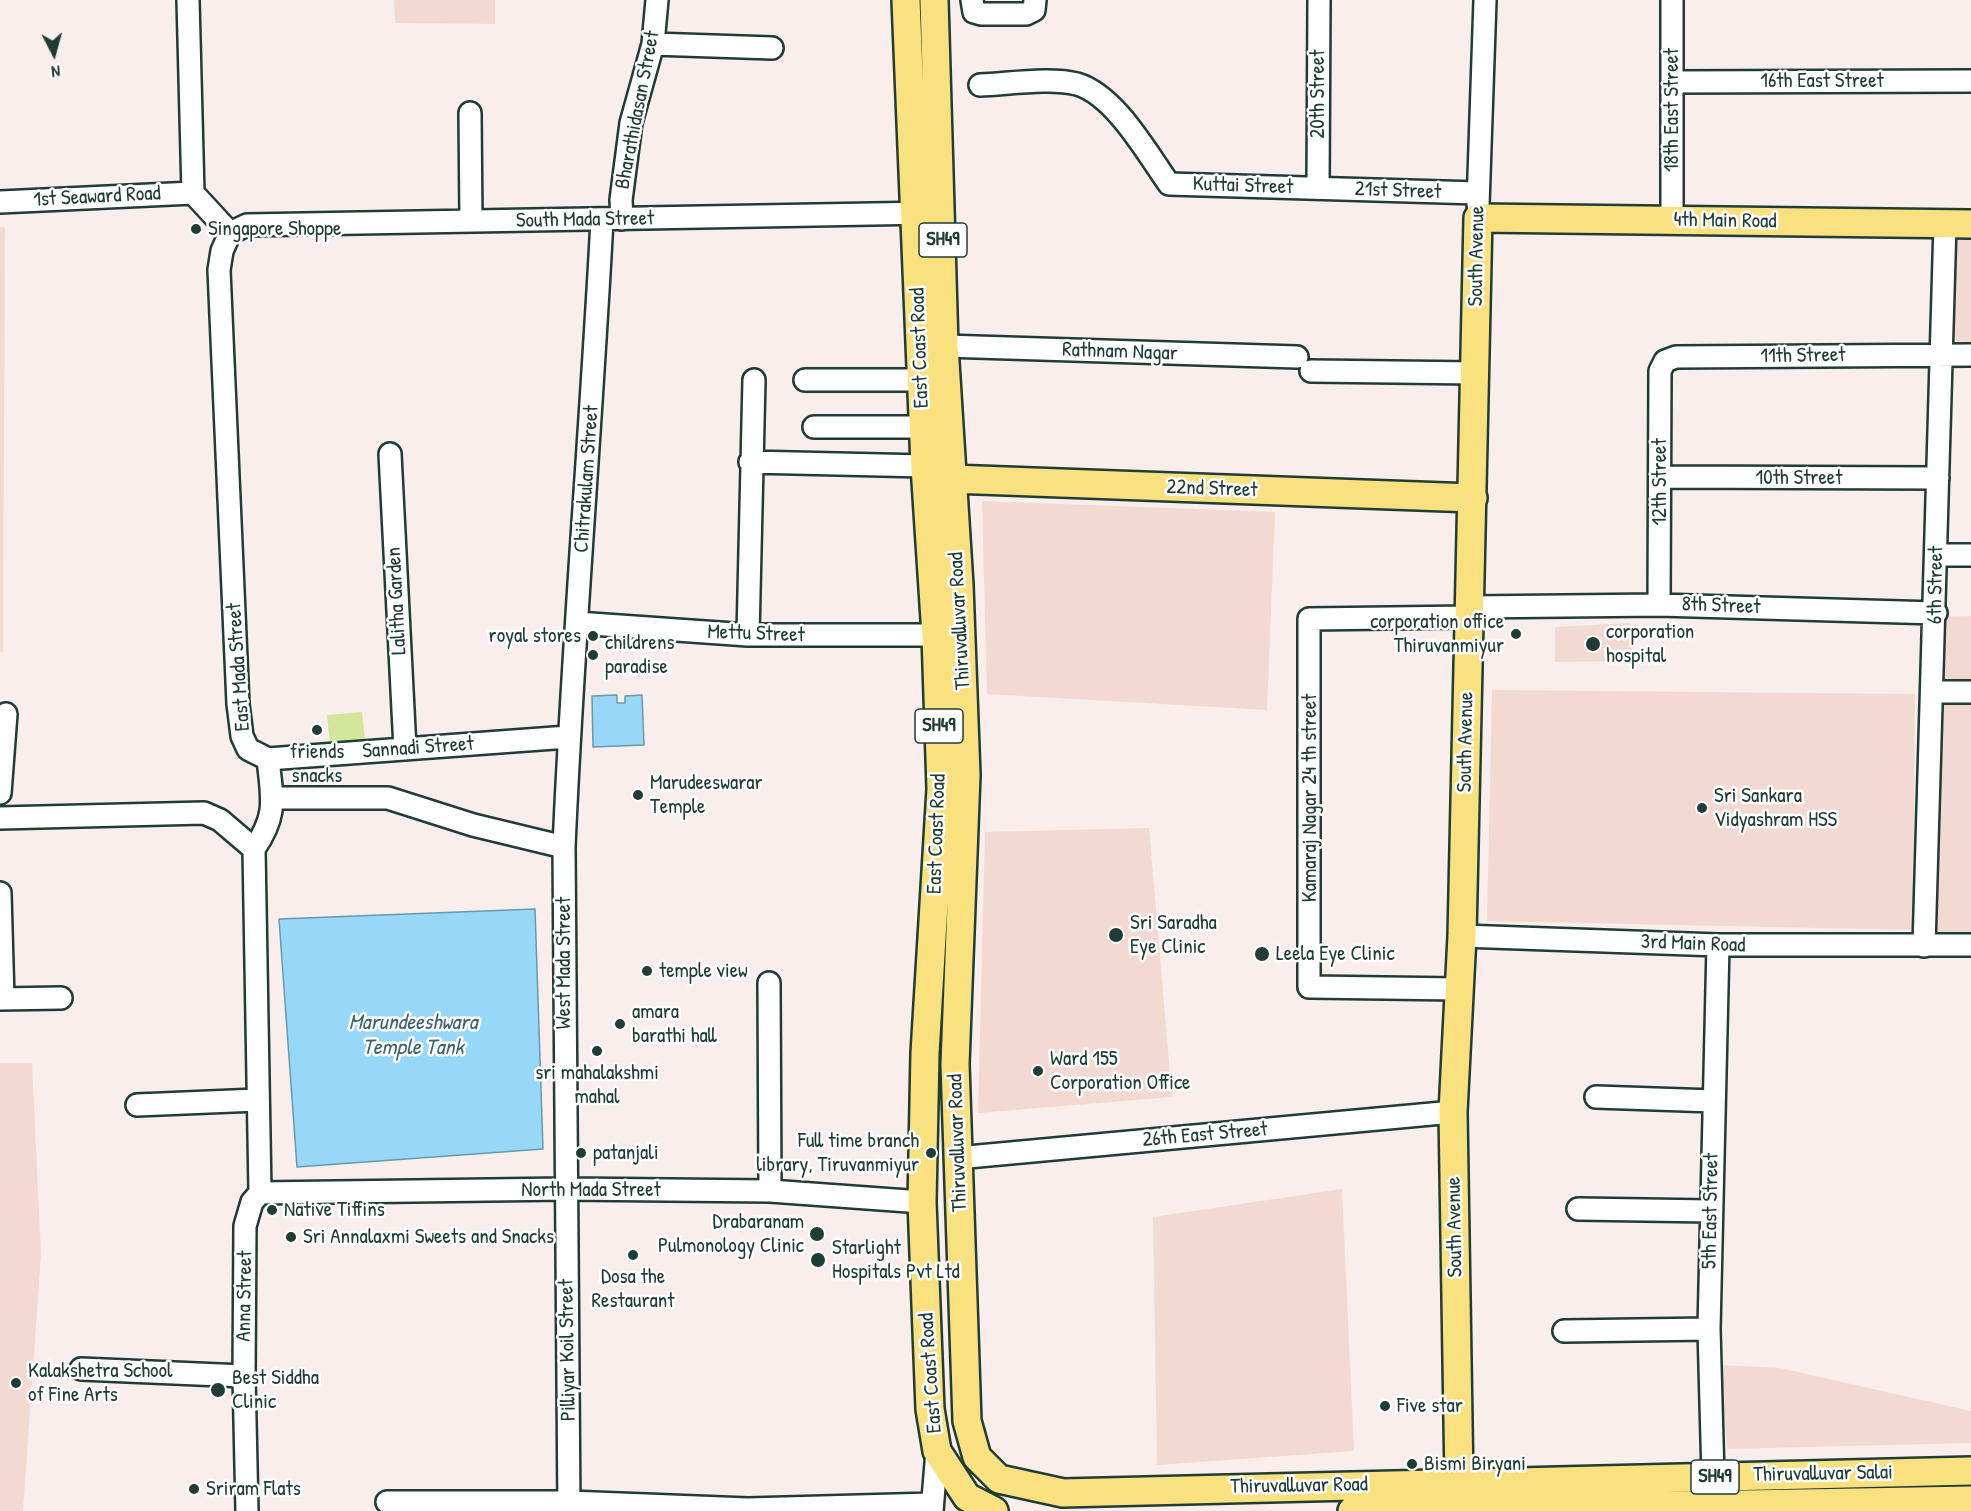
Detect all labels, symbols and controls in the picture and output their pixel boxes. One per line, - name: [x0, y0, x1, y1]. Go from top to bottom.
- north arrow: [24, 24, 84, 84]
- street label: Bharathidasan Street: [610, 29, 666, 191]
- street label: 18th East Street: [1659, 48, 1685, 172]
- street label: 20th Street: [1305, 50, 1331, 138]
- text: N: [51, 61, 61, 83]
- street label: 16th East Street: [1760, 68, 1884, 94]
- street label: Kuttai Street: [1192, 172, 1294, 200]
- street label: 21st Street: [1354, 177, 1442, 205]
- street label: 1st Seaward Road: [33, 181, 161, 213]
- street label: South Avenue: [1464, 205, 1490, 307]
- street label: South Mada Street: [516, 206, 654, 234]
- street label: 4th Main Road: [1673, 208, 1777, 234]
- place label: Singapore Shoppe: [208, 216, 341, 242]
- marker: Singapore Shoppe: [189, 222, 203, 236]
- road number: SH49: [919, 223, 967, 257]
- street label: East Coast Road: [905, 287, 935, 409]
- street label: Rathnam Nagar: [1062, 337, 1178, 367]
- street label: 11th Street: [1760, 343, 1846, 369]
- street label: Chitrakulam Street: [569, 405, 605, 553]
- street label: 12th Street: [1647, 438, 1673, 526]
- street label: 10th Street: [1756, 465, 1842, 491]
- street label: 22nd Street: [1166, 475, 1258, 503]
- street label: Lalitha Garden: [382, 546, 412, 656]
- street label: 6th Street: [1923, 546, 1949, 624]
- street label: Thiruvalluvar Road: [944, 551, 976, 691]
- street label: 8th Street: [1681, 592, 1761, 620]
- street label: East Mada Street: [222, 602, 256, 732]
- place label: corporation office Thiruvanmiyur: [1370, 609, 1504, 659]
- place label: corporation hospital: [1606, 619, 1694, 669]
- street label: Mettu Street: [707, 620, 805, 648]
- place label: royal stores: [489, 623, 581, 649]
- marker: corporation office Thiruvanmiyur: [1509, 627, 1523, 641]
- marker: royal stores: [586, 629, 600, 643]
- place label: childrens paradise: [605, 630, 674, 680]
- marker: corporation hospital: [1584, 635, 1602, 653]
- marker: childrens paradise: [586, 648, 600, 662]
- street label: South Avenue: [1453, 691, 1479, 793]
- street label: Kamaraj Nagar 24 th street: [1297, 694, 1323, 902]
- road number: SH49: [915, 709, 963, 743]
- marker: friends snacks: [310, 723, 324, 737]
- street label: Sannadi Street: [361, 732, 475, 764]
- place label: friends snacks: [290, 739, 344, 789]
- place label: Marudeeswarar Temple: [650, 770, 763, 820]
- street label: East Coast Road: [922, 773, 952, 895]
- place label: Sri Sankara Vidyashram HSS: [1714, 783, 1837, 833]
- marker: Marudeeswarar Temple: [631, 788, 645, 802]
- marker: Sri Sankara Vidyashram HSS: [1695, 801, 1709, 815]
- street label: West Mada Street: [551, 897, 577, 1029]
- place label: Sri Saradha Eye Clinic: [1130, 910, 1217, 960]
- marker: Sri Saradha Eye Clinic: [1107, 926, 1125, 944]
- street label: 3rd Main Road: [1640, 930, 1746, 958]
- place label: Leela Eye Clinic: [1276, 941, 1395, 967]
- marker: Leela Eye Clinic: [1253, 945, 1271, 963]
- place label: temple view: [659, 958, 748, 984]
- marker: temple view: [640, 964, 654, 978]
- place label: amara barathi hall: [632, 999, 717, 1049]
- water label: Marundeeshwara Temple Tank: [349, 1010, 477, 1062]
- marker: amara barathi hall: [613, 1017, 627, 1031]
- marker: sri mahalakshmi mahal: [590, 1044, 604, 1058]
- place label: Ward 155 Corporation Office: [1050, 1046, 1190, 1096]
- place label: sri mahalakshmi mahal: [535, 1060, 659, 1110]
- marker: Ward 155 Corporation Office: [1031, 1064, 1045, 1078]
- street label: Thiruvalluvar Road: [943, 1074, 973, 1212]
- street label: 26th East Street: [1141, 1117, 1269, 1153]
- place label: Full time branch library, Tiruvanmiyur: [756, 1128, 919, 1178]
- place label: patanjali: [593, 1140, 659, 1166]
- marker: patanjali: [574, 1146, 588, 1160]
- marker: Full time branch library, Tiruvanmiyur: [924, 1146, 938, 1160]
- street label: 5th East Street: [1697, 1153, 1725, 1269]
- street label: South Avenue: [1442, 1176, 1468, 1278]
- street label: North Mada Street: [521, 1177, 661, 1203]
- place label: Native Tiffins: [284, 1197, 385, 1223]
- marker: Native Tiffins: [265, 1203, 279, 1217]
- place label: Drabaranam Pulmonology Clinic: [658, 1209, 804, 1259]
- place label: Sri Annalaxmi Sweets and Snacks: [303, 1224, 554, 1250]
- marker: Drabaranam Pulmonology Clinic: [808, 1225, 826, 1243]
- marker: Sri Annalaxmi Sweets and Snacks: [284, 1230, 298, 1244]
- place label: Starlight Hospitals Pvt Ltd: [832, 1235, 960, 1285]
- marker: Dosa the Restaurant: [626, 1248, 640, 1262]
- street label: Anna Street: [232, 1250, 258, 1342]
- marker: Starlight Hospitals Pvt Ltd: [809, 1251, 827, 1269]
- place label: Dosa the Restaurant: [592, 1264, 674, 1314]
- street label: Pilliyar Koil Street: [554, 1279, 582, 1421]
- street label: East Coast Road: [914, 1312, 948, 1434]
- place label: Kalakshetra School of Fine Arts: [28, 1358, 173, 1408]
- place label: Best Siddha Clinic: [232, 1365, 319, 1415]
- marker: Kalakshetra School of Fine Arts: [9, 1376, 23, 1390]
- marker: Best Siddha Clinic: [209, 1381, 227, 1399]
- place label: Five star: [1397, 1393, 1463, 1419]
- marker: Five star: [1378, 1399, 1392, 1413]
- place label: Bismi Biryani: [1424, 1451, 1526, 1477]
- marker: Bismi Biryani: [1405, 1457, 1419, 1471]
- road number: SH49: [1691, 1460, 1739, 1494]
- street label: Thiruvalluvar Salai: [1753, 1460, 1893, 1488]
- street label: Thiruvalluvar Road: [1230, 1472, 1368, 1500]
- place label: Sriram Flats: [206, 1476, 301, 1502]
- marker: Sriram Flats: [187, 1482, 201, 1496]

